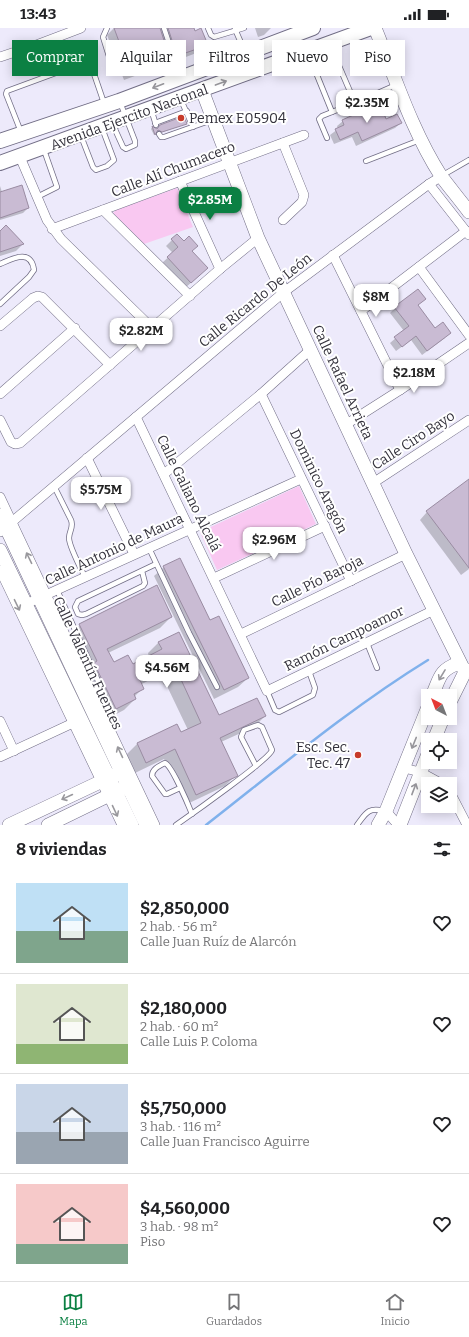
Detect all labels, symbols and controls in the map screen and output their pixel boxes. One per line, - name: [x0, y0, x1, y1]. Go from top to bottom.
- text: 13:43: [20, 5, 56, 23]
- chip: Comprar: [12, 40, 98, 76]
- chip: Alquilar: [106, 40, 186, 76]
- chip: Filtros: [194, 40, 264, 76]
- chip: Nuevo: [272, 40, 342, 76]
- chip: Piso: [350, 40, 405, 76]
- one-way arrow: [215, 79, 227, 87]
- street label: Avenida Ejercito Nacional: [48, 81, 210, 154]
- one-way arrow: [152, 83, 165, 90]
- pin: $2.35M: [334, 90, 400, 124]
- text: $2.35M: [345, 95, 389, 110]
- place label: Pemex E05904: [189, 110, 286, 127]
- marker: Pemex E05904: [176, 113, 186, 123]
- street label: Calle Alí Chumacero: [109, 138, 237, 201]
- pin: $2.85M: [177, 187, 243, 221]
- text: $2.85M: [188, 192, 232, 207]
- street label: Calle Ricardo De León: [195, 250, 315, 351]
- pin: $8M: [357, 284, 395, 318]
- text: $8M: [363, 289, 389, 304]
- pin: $2.82M: [108, 318, 174, 352]
- street label: Calle Rafael Arrieta: [309, 322, 377, 443]
- text: $2.82M: [119, 323, 163, 338]
- pin: $2.18M: [381, 360, 447, 394]
- text: $2.18M: [393, 365, 435, 380]
- street label: Calle Ciro Bayo: [369, 407, 458, 474]
- street label: Dominico Aragón: [286, 426, 351, 536]
- street label: Calle Galiano Alcalá: [153, 432, 224, 555]
- pin: $5.75M: [68, 477, 134, 511]
- text: $5.75M: [80, 482, 122, 497]
- street label: Calle Antonio de Maura: [42, 510, 187, 589]
- pin: $2.96M: [241, 527, 307, 561]
- text: $2.96M: [252, 532, 296, 547]
- street label: Calle Pío Baroja: [269, 552, 366, 611]
- one-way arrow: [25, 553, 32, 565]
- street label: Calle Valentín Fuentes: [49, 594, 126, 732]
- one-way arrow: [14, 599, 21, 611]
- street label: Ramón Campoamor: [282, 602, 407, 675]
- pin: $4.56M: [134, 655, 200, 689]
- text: $4.56M: [145, 660, 189, 675]
- one-way arrow: [437, 670, 446, 681]
- north arrow: [421, 689, 457, 725]
- map controls: [421, 689, 457, 813]
- button: locate: [421, 733, 457, 769]
- one-way arrow: [409, 737, 417, 749]
- place label: Esc. Sec. Tec. 47: [296, 739, 350, 772]
- one-way arrow: [116, 746, 123, 758]
- marker: Esc. Sec. Tec. 47: [353, 750, 363, 760]
- button: layers: [421, 777, 457, 813]
- one-way arrow: [410, 784, 418, 796]
- one-way arrow: [62, 794, 74, 801]
- one-way arrow: [112, 805, 119, 817]
- icon: filters: [431, 838, 453, 860]
- text: 8 viviendas: [16, 839, 107, 860]
- text: $2,850,000: [140, 898, 229, 919]
- icon: home: [48, 899, 96, 947]
- icon: heart: [431, 912, 453, 934]
- text: 2 hab. · 56 m²: [140, 919, 217, 934]
- text: Calle Juan Ruíz de Alarcón: [140, 934, 296, 949]
- text: $2,180,000: [140, 998, 227, 1019]
- icon: home: [48, 1000, 96, 1048]
- icon: heart: [431, 1013, 453, 1035]
- text: 2 hab. · 60 m²: [140, 1019, 218, 1034]
- text: Calle Luis P. Coloma: [140, 1034, 258, 1049]
- text: $5,750,000: [140, 1098, 227, 1119]
- icon: home: [48, 1100, 96, 1148]
- icon: heart: [431, 1113, 453, 1135]
- text: 3 hab. · 116 m²: [140, 1119, 221, 1134]
- text: Calle Juan Francisco Aguirre: [140, 1134, 310, 1149]
- text: $4,560,000: [140, 1198, 230, 1219]
- icon: home: [48, 1200, 96, 1248]
- icon: heart: [431, 1213, 453, 1235]
- text: 3 hab. · 98 m²: [140, 1219, 218, 1234]
- text: Piso: [140, 1234, 165, 1249]
- tab: Mapa: [59, 1291, 87, 1328]
- tab: Guardados: [206, 1291, 262, 1328]
- tab: Inicio: [381, 1291, 410, 1328]

